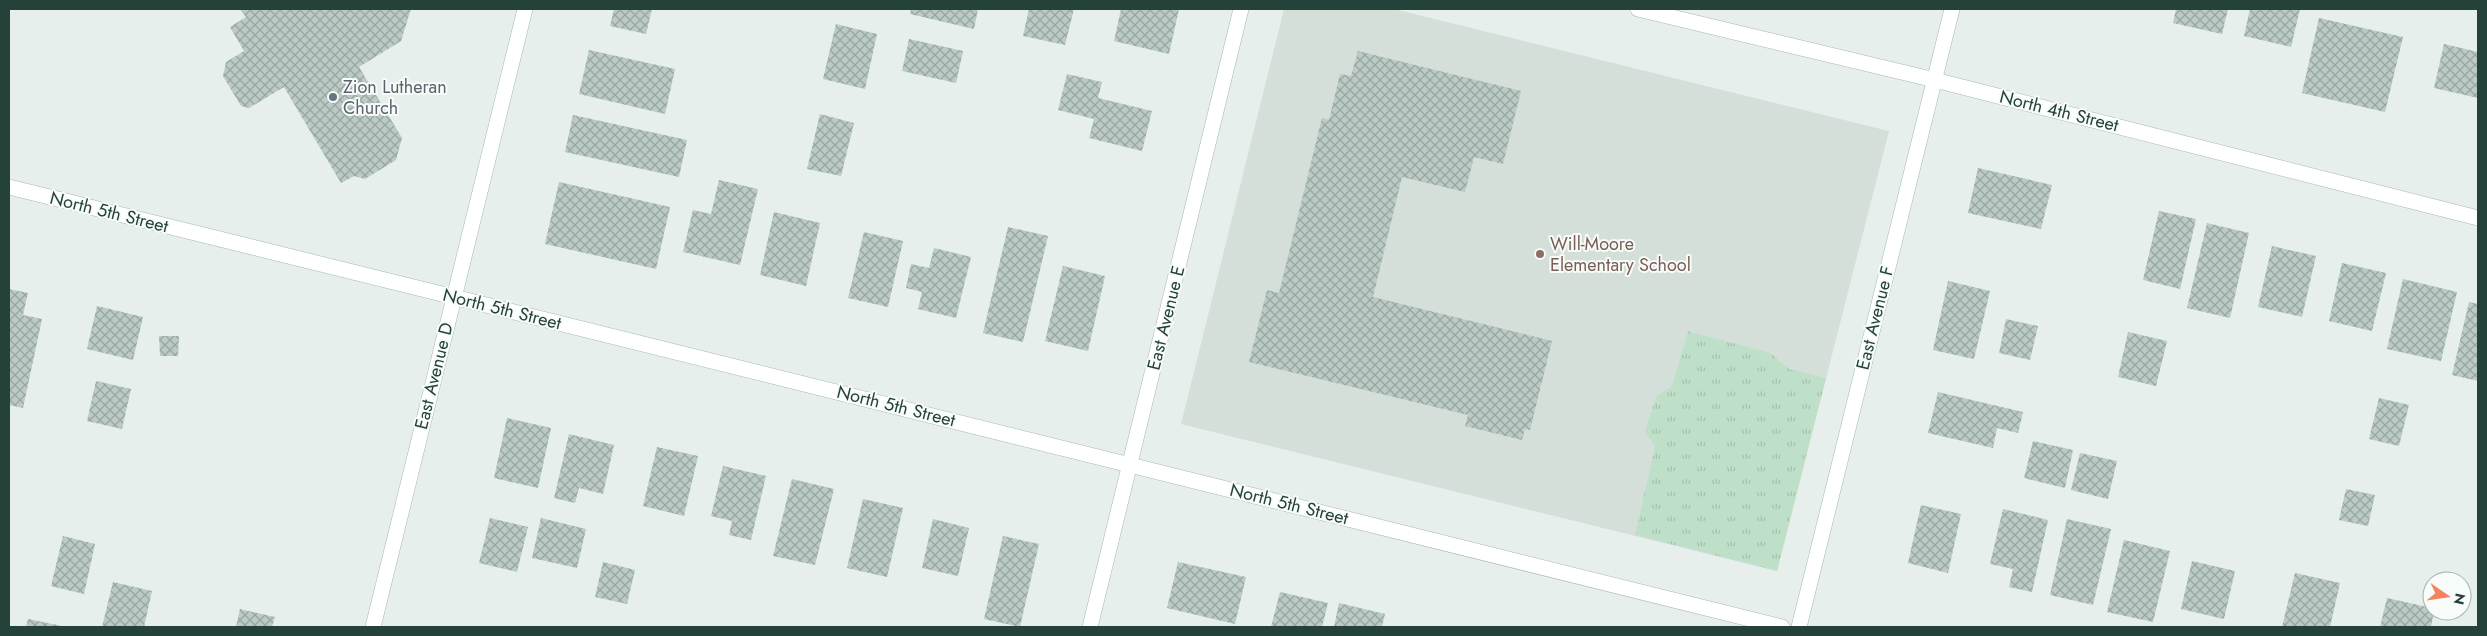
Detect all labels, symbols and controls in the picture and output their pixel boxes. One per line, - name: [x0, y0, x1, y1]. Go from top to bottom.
- place label: Zion Lutheran Church: [343, 74, 447, 121]
- street label: North 4th Street: [1997, 84, 2122, 139]
- marker: Zion Lutheran Church: [327, 91, 339, 103]
- street label: North 5th Street: [47, 185, 172, 239]
- place label: Will-Moore Elementary School: [1550, 231, 1691, 278]
- marker: Will-Moore Elementary School: [1534, 248, 1546, 260]
- street label: East Avenue E: [1140, 263, 1192, 373]
- street label: East Avenue F: [1850, 263, 1900, 373]
- street label: North 5th Street: [440, 282, 565, 336]
- street label: East Avenue D: [408, 320, 460, 432]
- street label: North 5th Street: [834, 379, 959, 433]
- street label: North 5th Street: [1227, 477, 1352, 531]
- north arrow: [2422, 571, 2472, 621]
- text: N: [2449, 591, 2471, 607]

